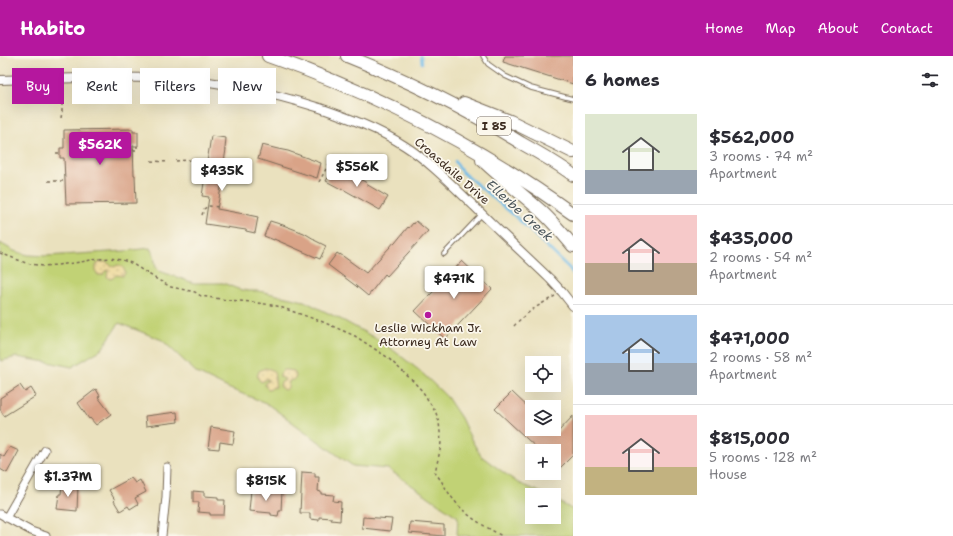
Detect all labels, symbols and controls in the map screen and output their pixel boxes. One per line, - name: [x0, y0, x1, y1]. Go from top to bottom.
- text: Habito: [20, 16, 85, 41]
- text: Home: [705, 19, 744, 37]
- text: Map: [766, 19, 796, 37]
- text: About: [818, 19, 859, 37]
- text: Contact: [881, 19, 933, 37]
- chip: Buy: [12, 68, 64, 104]
- chip: Rent: [72, 68, 132, 104]
- chip: Filters: [140, 68, 210, 104]
- chip: New: [218, 68, 276, 104]
- text: 6 homes: [585, 69, 660, 91]
- icon: filters: [919, 69, 941, 91]
- road number: I 85: [477, 117, 511, 135]
- text: $562,000: [709, 126, 794, 148]
- icon: home: [617, 130, 665, 178]
- pin: $562K: [72, 132, 128, 166]
- street label: Croasdaile Drive: [411, 134, 493, 208]
- text: $562K: [78, 136, 122, 153]
- text: 3 rooms · 74 m²: [709, 148, 813, 165]
- pin: $556K: [329, 154, 385, 188]
- pin: $435K: [194, 158, 250, 192]
- text: $556K: [335, 158, 379, 175]
- text: $435K: [200, 162, 244, 179]
- text: Apartment: [709, 165, 777, 182]
- water label: Ellerbe Creek: [483, 176, 557, 245]
- text: $435,000: [709, 227, 793, 249]
- icon: home: [617, 231, 665, 279]
- text: 2 rooms · 54 m²: [709, 249, 812, 266]
- pin: $471K: [426, 266, 482, 300]
- text: Apartment: [709, 266, 777, 283]
- text: $471K: [434, 270, 474, 287]
- marker: Leslie Wickham Jr. Attorney At Law: [423, 310, 433, 320]
- place label: Leslie Wickham Jr. Attorney At Law: [375, 320, 481, 350]
- text: $471,000: [709, 327, 790, 349]
- icon: home: [617, 331, 665, 379]
- text: 2 rooms · 58 m²: [709, 349, 812, 366]
- map controls: [525, 356, 561, 524]
- button: locate: [525, 356, 561, 392]
- text: Apartment: [709, 366, 777, 383]
- button: layers: [525, 400, 561, 436]
- text: $815,000: [709, 427, 790, 449]
- icon: home: [617, 431, 665, 479]
- button: +: [525, 444, 561, 480]
- text: 5 rooms · 128 m²: [709, 449, 817, 466]
- pin: $1.37M: [35, 464, 101, 498]
- text: House: [709, 466, 747, 483]
- text: $1.37M: [44, 468, 92, 485]
- pin: $815K: [238, 468, 294, 502]
- text: $815K: [246, 472, 286, 489]
- button: −: [525, 488, 561, 524]

